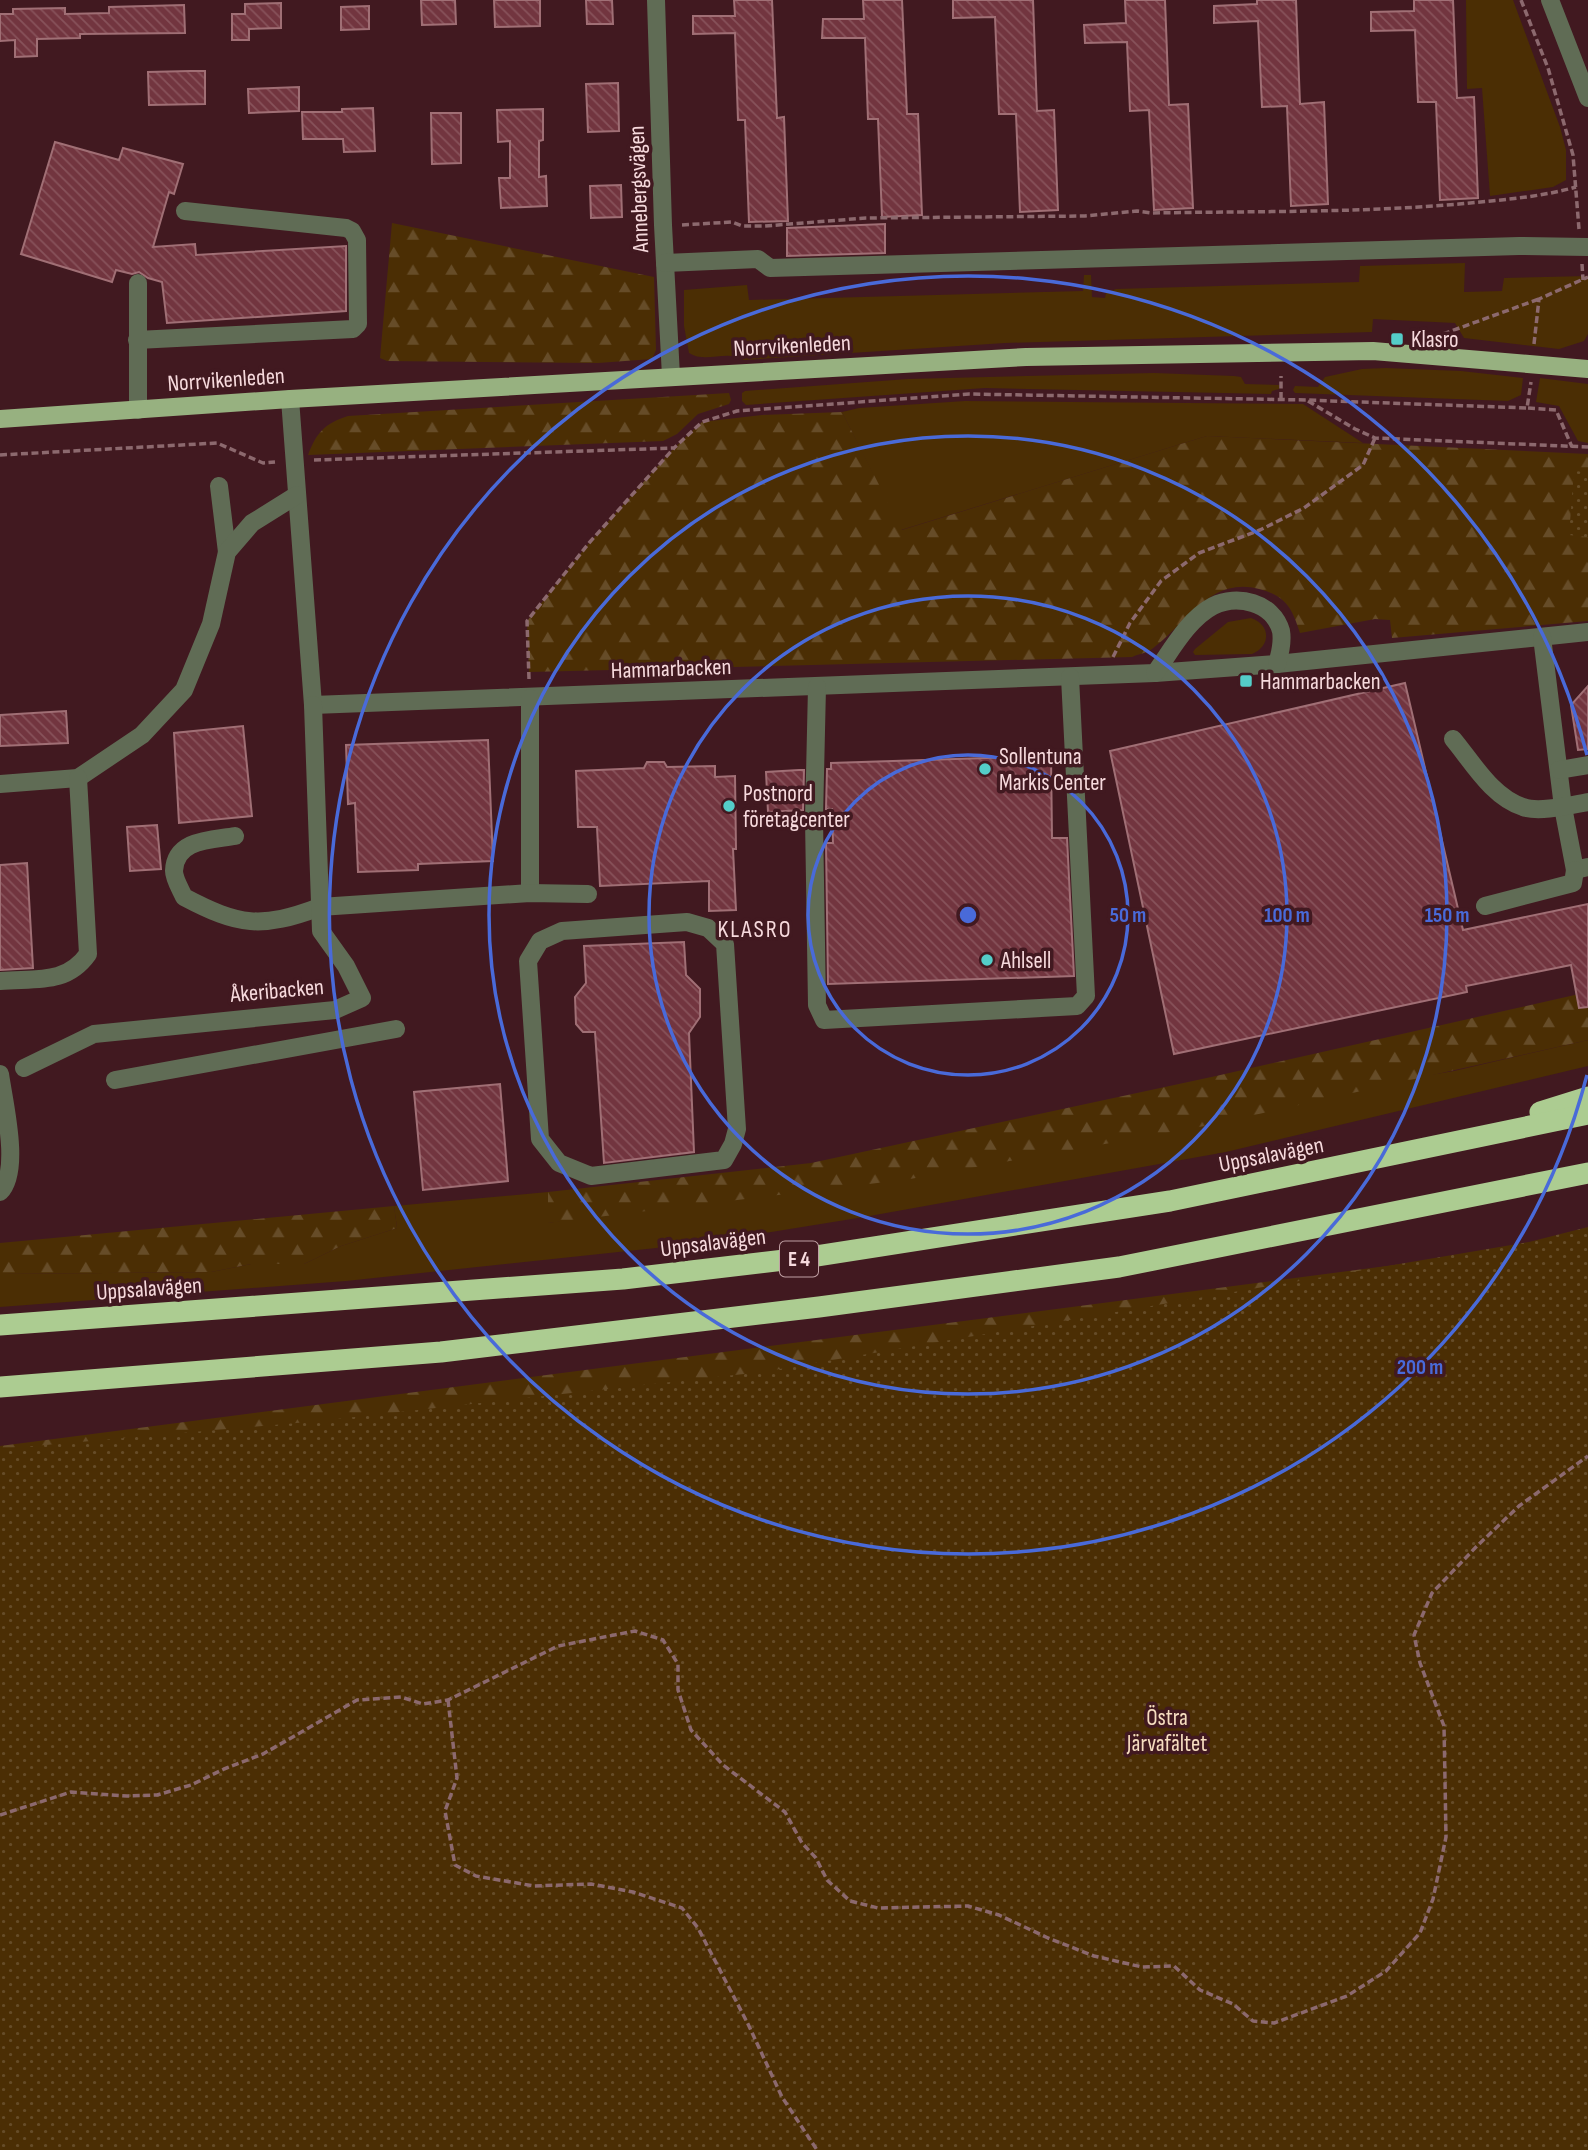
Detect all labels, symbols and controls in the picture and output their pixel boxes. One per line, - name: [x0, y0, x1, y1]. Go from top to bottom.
- street label: Annebergsvägen: [623, 125, 655, 254]
- place label: Klasro: [1411, 326, 1459, 354]
- street label: Norrvikenleden: [733, 329, 851, 363]
- marker: Klasro: [1389, 331, 1405, 347]
- street label: Norrvikenleden: [166, 362, 286, 398]
- street label: Hammarbacken: [610, 653, 732, 685]
- place label: Hammarbacken: [1260, 668, 1381, 696]
- marker: Hammarbacken: [1238, 673, 1254, 689]
- place label: Sollentuna Markis Center: [999, 743, 1106, 797]
- marker: Sollentuna Markis Center: [977, 761, 993, 777]
- place label: Postnord företagcenter: [743, 780, 850, 834]
- marker: Postnord företagcenter: [721, 798, 737, 814]
- centre of rings: [956, 903, 980, 927]
- text: 50 m: [1110, 903, 1146, 928]
- text: 100 m: [1264, 903, 1310, 928]
- text: 150 m: [1425, 903, 1469, 928]
- district label: KLASRO: [717, 915, 793, 944]
- place label: Ahlsell: [1000, 947, 1051, 975]
- marker: Ahlsell: [979, 952, 995, 968]
- street label: Åkeribacken: [228, 973, 325, 1009]
- street label: Uppsalavägen: [1216, 1131, 1326, 1179]
- street label: Uppsalavägen: [659, 1223, 767, 1263]
- road number: E 4: [780, 1242, 818, 1276]
- street label: Uppsalavägen: [95, 1271, 203, 1307]
- text: 200 m: [1397, 1355, 1443, 1380]
- park label: Östra Järvafältet: [1126, 1704, 1207, 1758]

